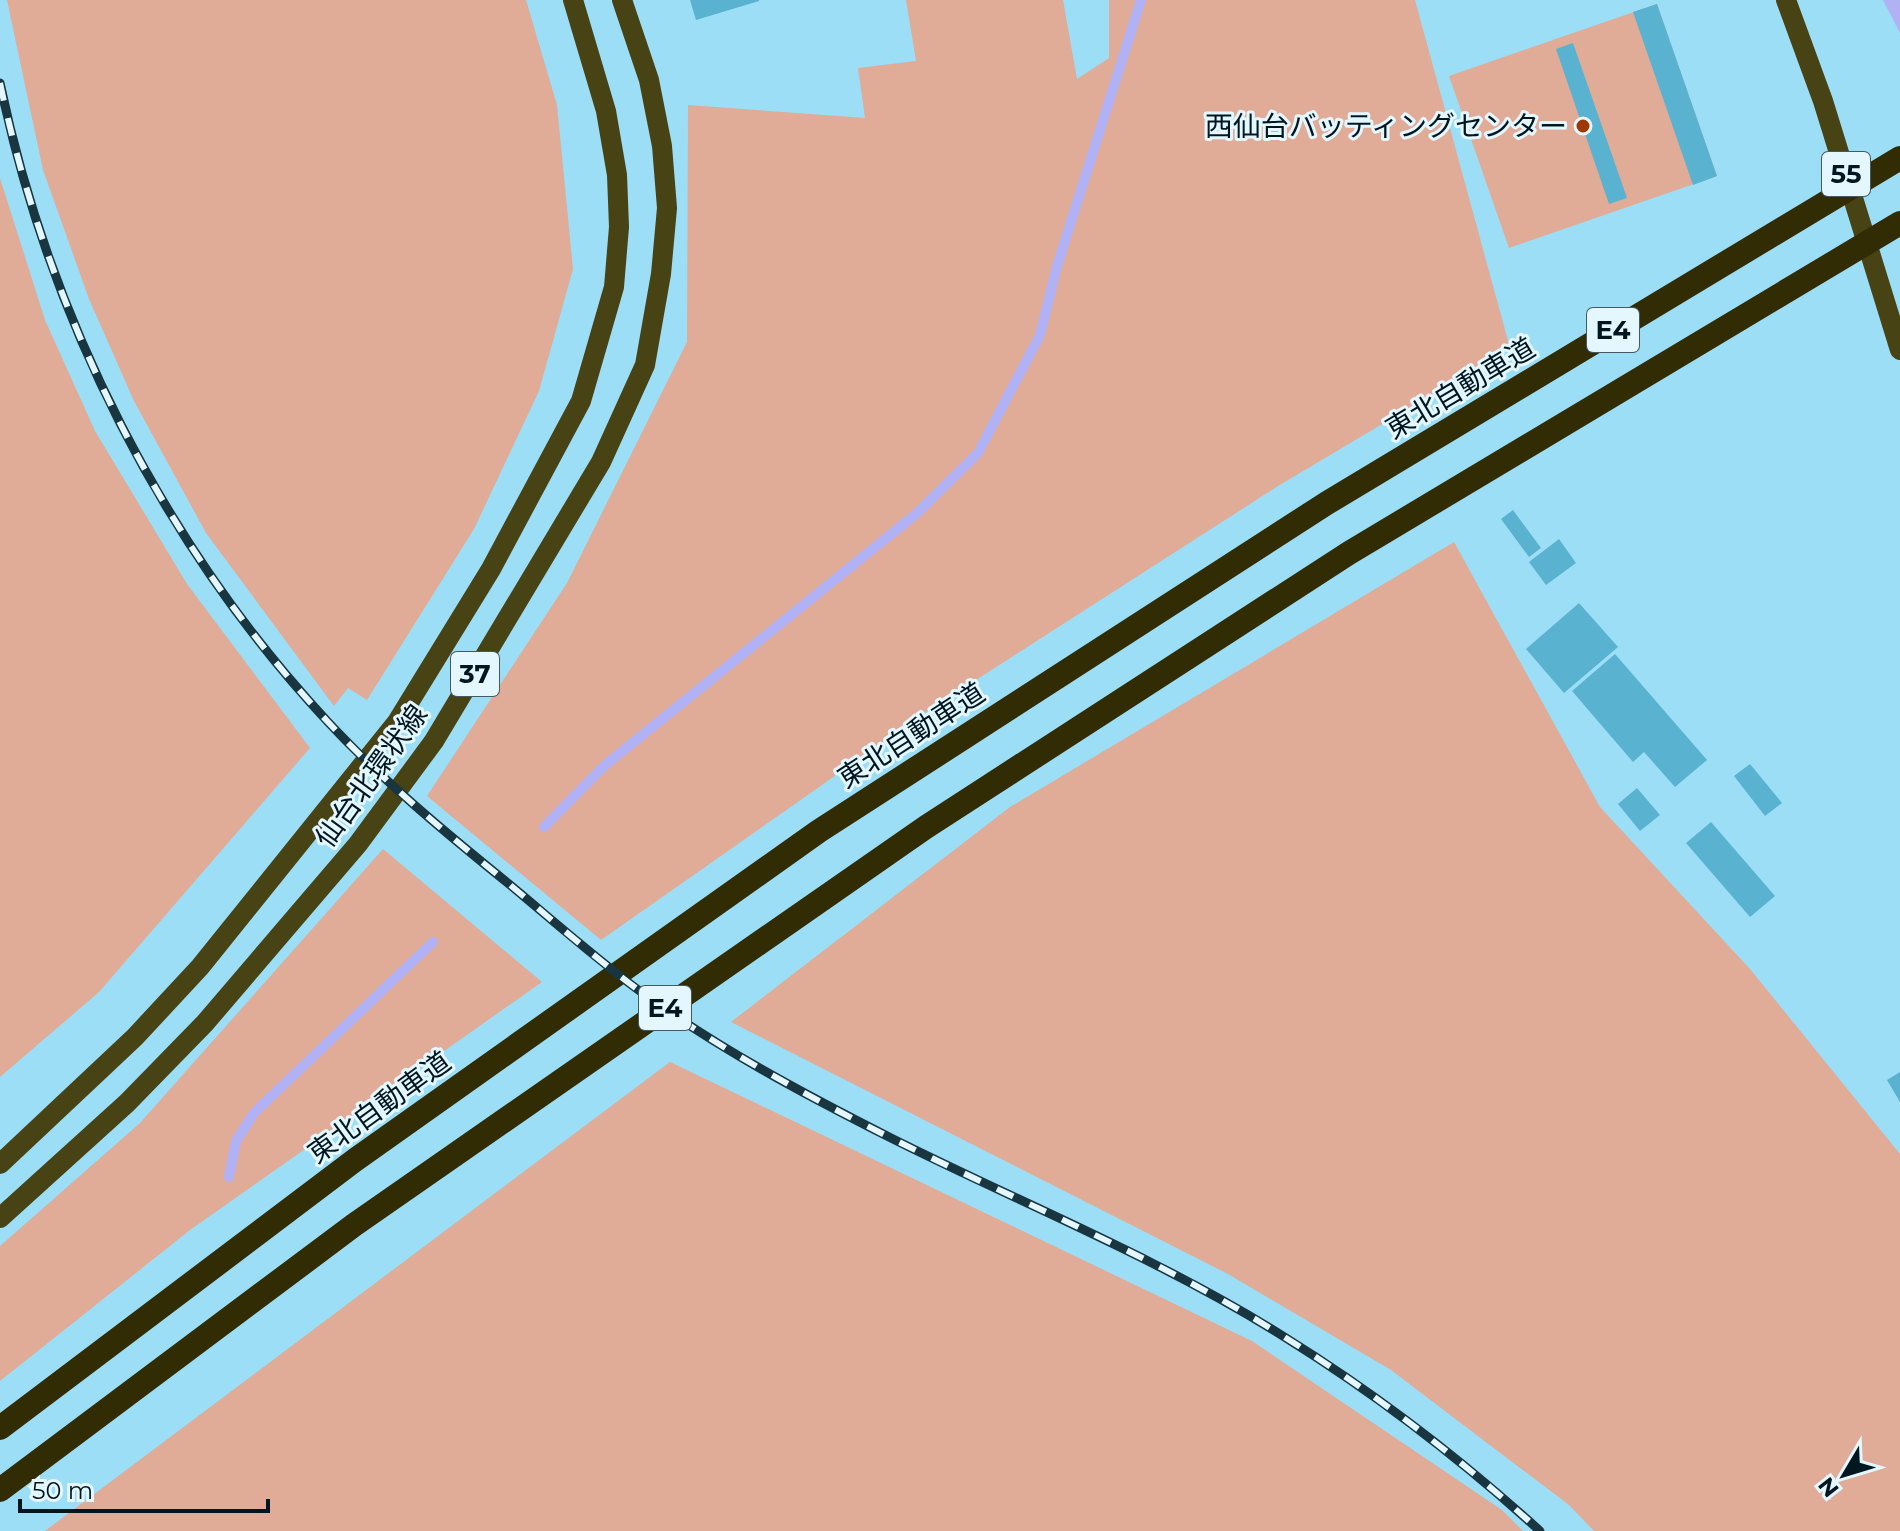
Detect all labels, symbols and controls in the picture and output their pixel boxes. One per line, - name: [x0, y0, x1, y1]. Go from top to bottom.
- place label: 西仙台バッティングセンター: [1205, 109, 1567, 143]
- marker: 西仙台バッティングセンター: [1574, 117, 1592, 135]
- road number: 55: [1822, 152, 1870, 196]
- road number: E4: [1587, 308, 1639, 352]
- street label: 東北自動車道: [1379, 330, 1541, 446]
- road number: 37: [451, 652, 499, 696]
- street label: 東北自動車道: [831, 675, 991, 795]
- street label: 仙台北環状線: [308, 698, 434, 854]
- road number: E4: [639, 986, 691, 1030]
- street label: 東北自動車道: [301, 1044, 457, 1170]
- north arrow: [1804, 1435, 1884, 1515]
- scale bar: [20, 1463, 268, 1513]
- text: N: [1813, 1472, 1845, 1502]
- text: 50 m: [32, 1476, 93, 1505]

